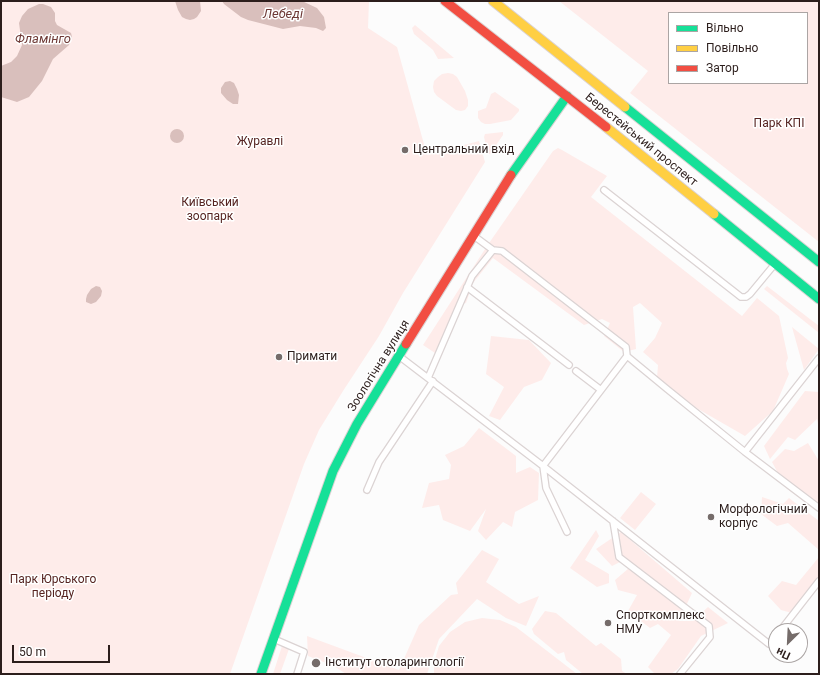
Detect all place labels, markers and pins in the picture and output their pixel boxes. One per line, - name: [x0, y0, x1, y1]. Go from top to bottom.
- place label: Центральний вхід: [413, 143, 514, 157]
- marker: Центральний вхід: [400, 145, 410, 155]
- place label: Примати: [287, 350, 337, 364]
- marker: Примати: [274, 352, 284, 362]
- place label: Морфологічний корпус: [719, 503, 808, 531]
- marker: Морфологічний корпус: [706, 512, 716, 522]
- place label: Спорткомплекс НМУ: [616, 609, 705, 637]
- marker: Спорткомплекс НМУ: [603, 618, 613, 628]
- place label: Інститут отоларингології: [325, 656, 464, 670]
- marker: Інститут отоларингології: [310, 657, 322, 669]

